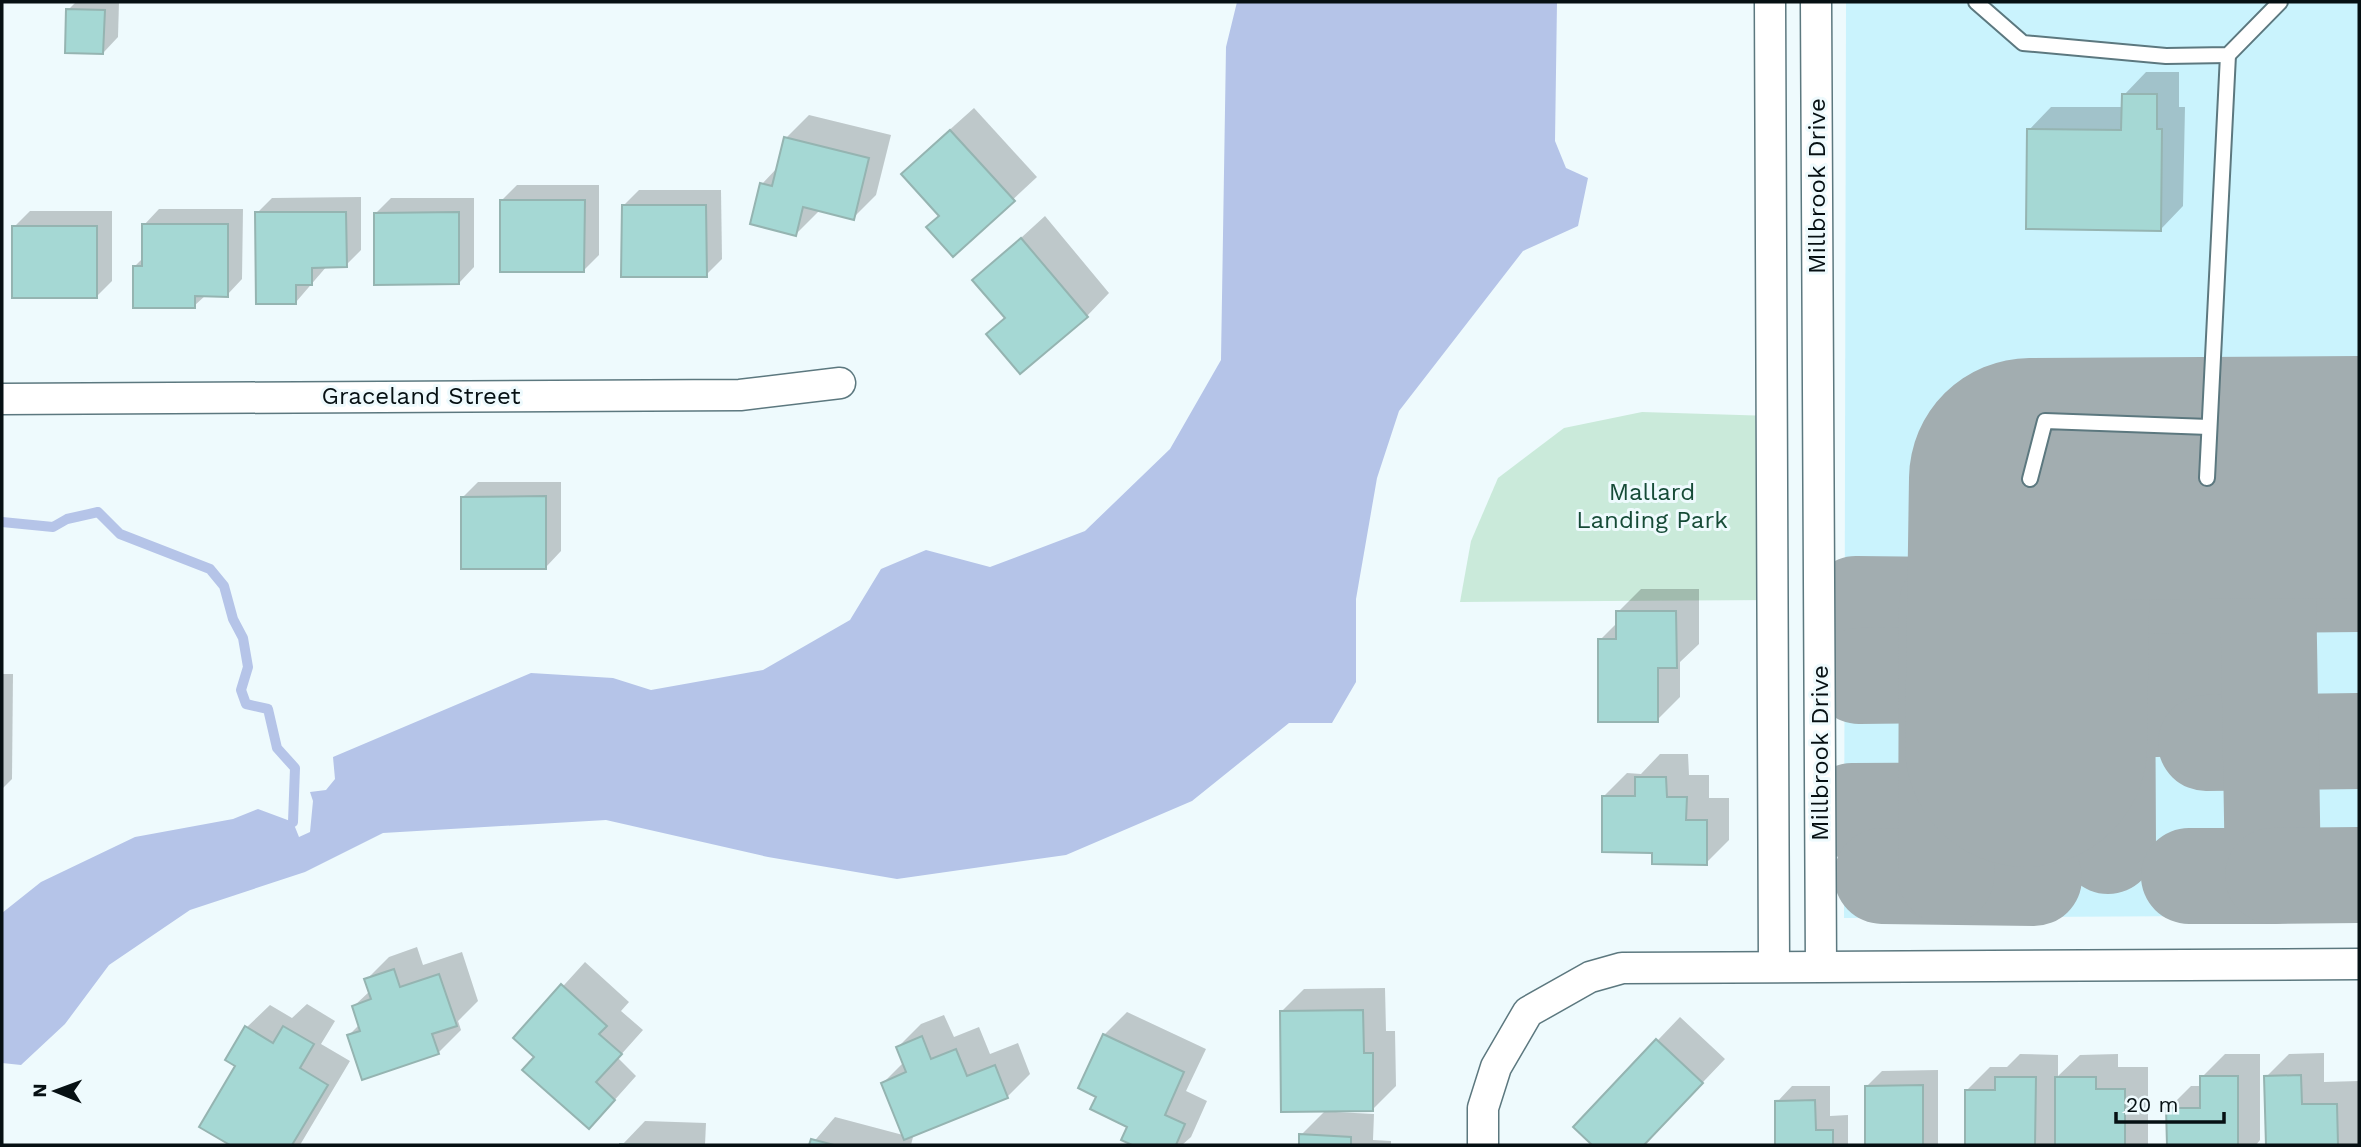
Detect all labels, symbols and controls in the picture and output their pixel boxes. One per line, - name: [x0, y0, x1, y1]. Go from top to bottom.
- street label: Millbrook Drive: [1803, 98, 1831, 274]
- street label: Graceland Street: [322, 382, 520, 410]
- park label: Mallard Landing Park: [1576, 478, 1728, 534]
- street label: Millbrook Drive: [1806, 665, 1834, 841]
- north arrow: [21, 1056, 91, 1126]
- scale bar: [2116, 1080, 2224, 1124]
- text: N: [28, 1083, 51, 1098]
- text: 20 m: [2126, 1092, 2178, 1117]

